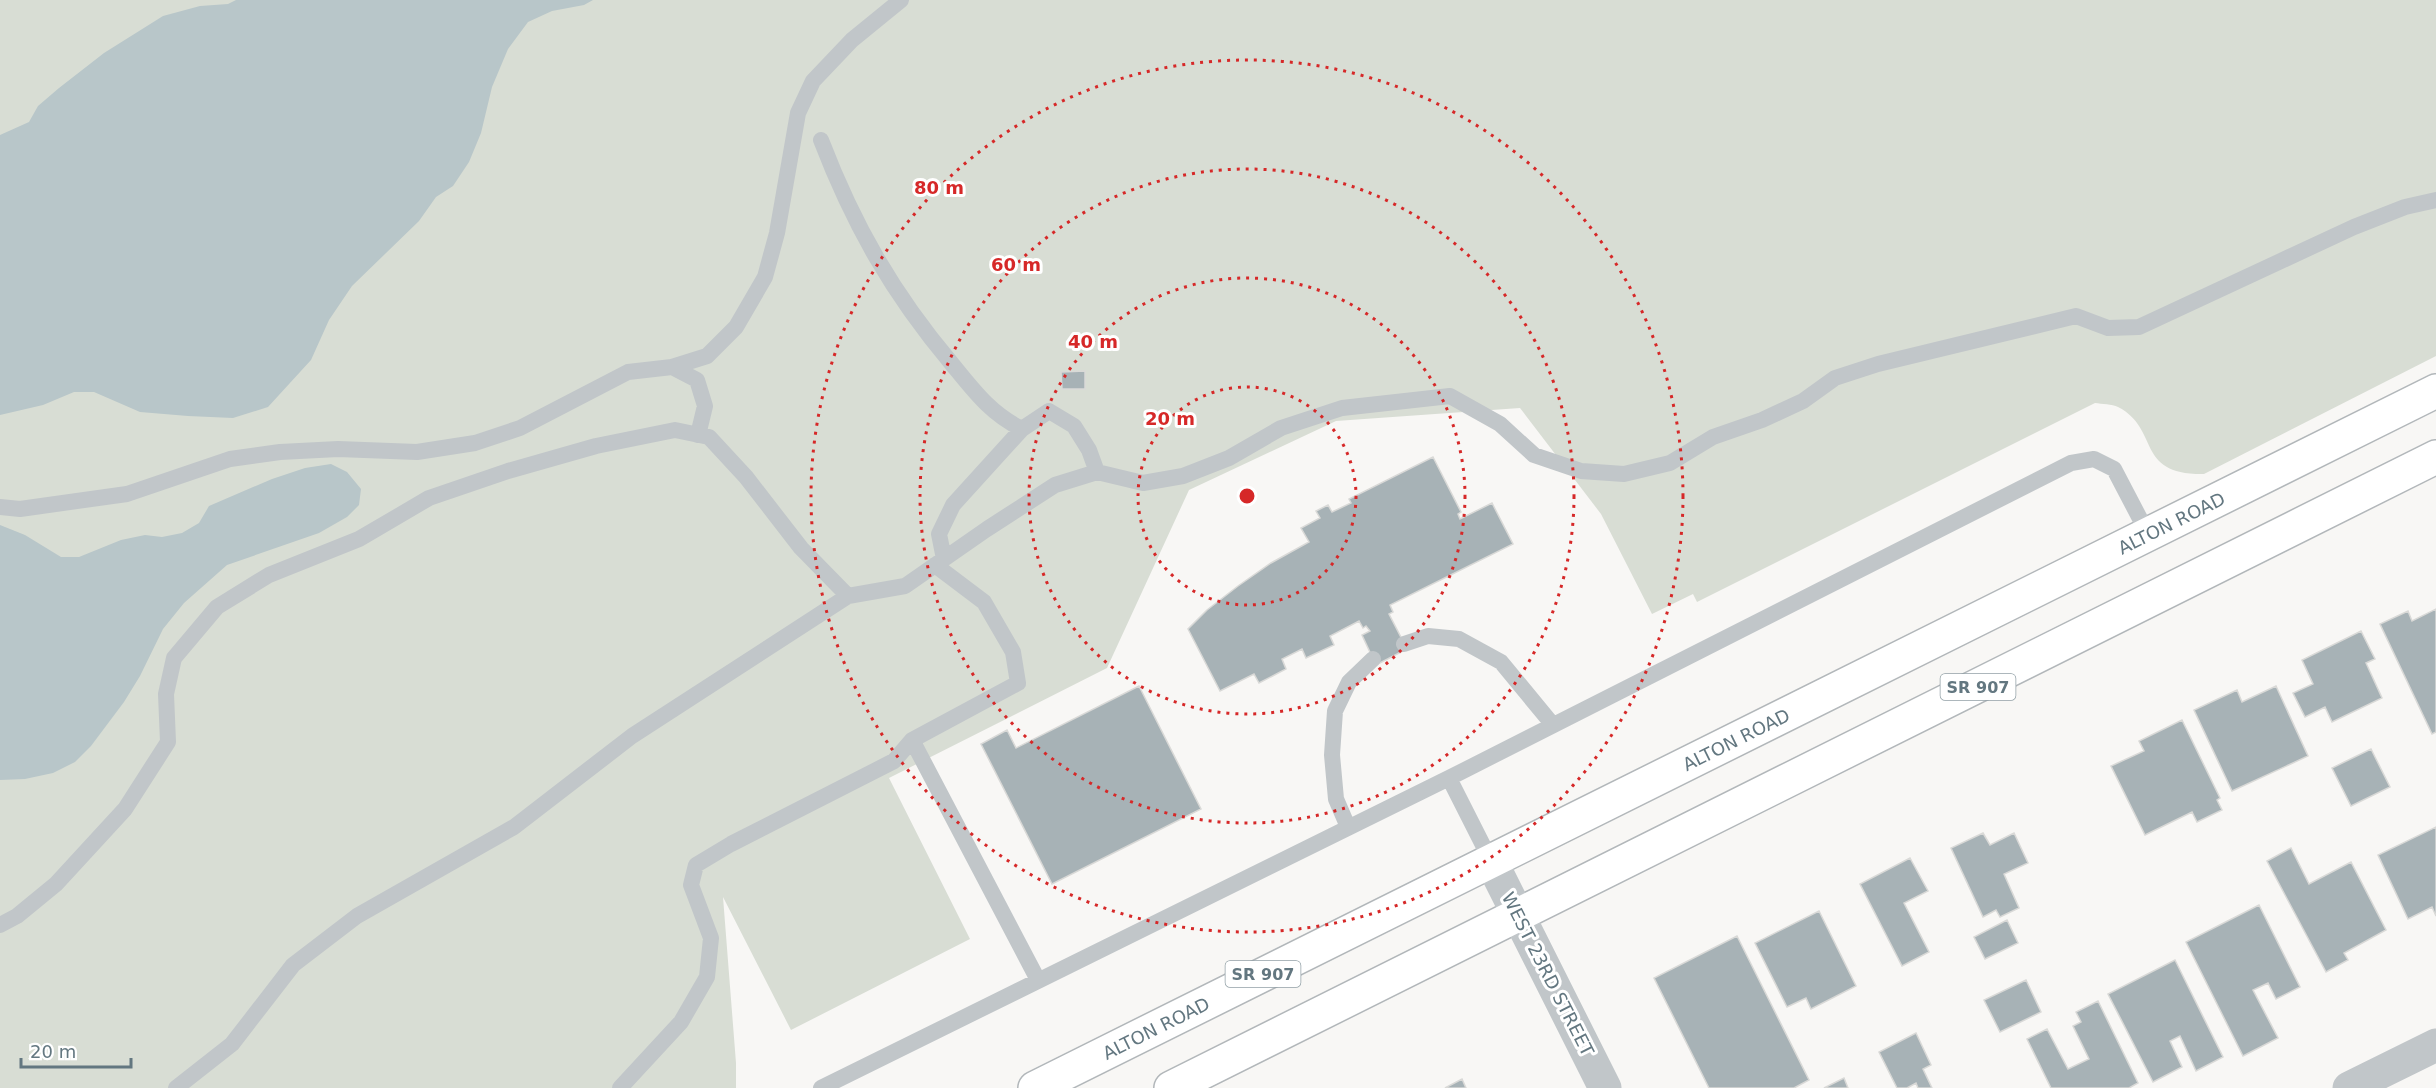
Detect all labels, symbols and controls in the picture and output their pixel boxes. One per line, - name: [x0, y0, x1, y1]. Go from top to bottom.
- text: 80 m: [914, 177, 964, 198]
- text: 60 m: [991, 254, 1041, 275]
- text: 40 m: [1068, 331, 1118, 352]
- text: 20 m: [1145, 408, 1195, 429]
- centre of rings: [1237, 486, 1257, 506]
- street label: ALTON ROAD: [2114, 487, 2228, 558]
- road number: SR 907: [1940, 674, 2016, 700]
- street label: ALTON ROAD: [1679, 704, 1793, 775]
- street label: WEST 23RD STREET: [1498, 889, 1599, 1060]
- road number: SR 907: [1226, 961, 1300, 987]
- street label: ALTON ROAD: [1099, 992, 1213, 1063]
- scale bar: [21, 1031, 130, 1069]
- text: 20 m: [30, 1041, 76, 1062]

